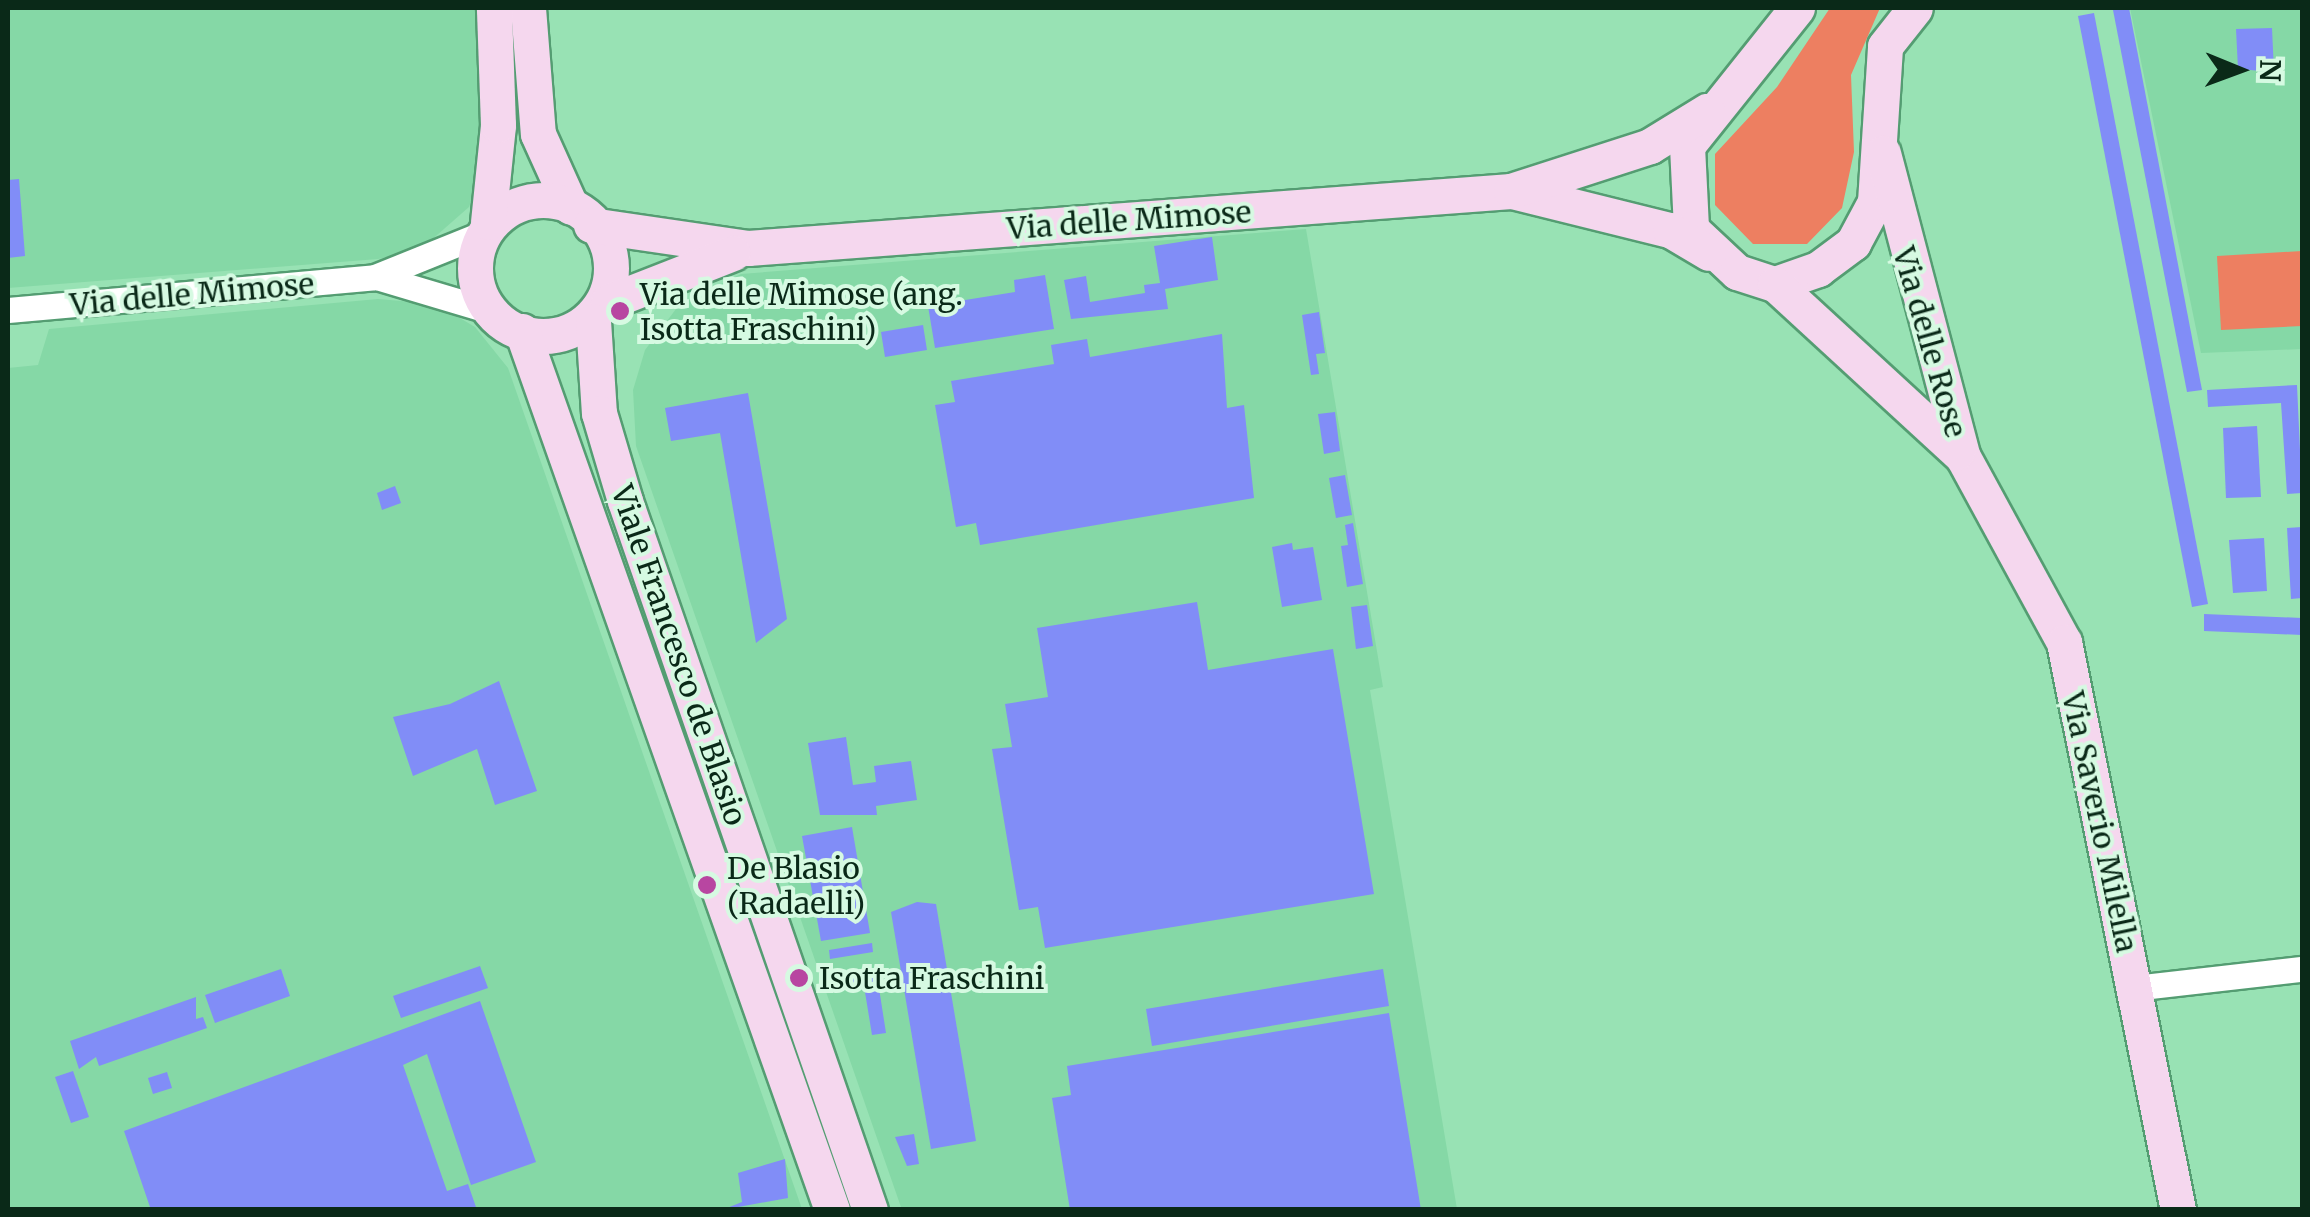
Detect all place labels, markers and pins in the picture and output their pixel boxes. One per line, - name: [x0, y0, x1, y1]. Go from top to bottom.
- place label: Via delle Mimose (ang. Isotta Fraschini): [640, 276, 963, 346]
- marker: Via delle Mimose (ang. Isotta Fraschini): [609, 300, 631, 322]
- place label: De Blasio (Radaelli): [727, 850, 865, 920]
- marker: De Blasio (Radaelli): [696, 874, 718, 896]
- place label: Isotta Fraschini: [819, 960, 1044, 996]
- marker: Isotta Fraschini: [788, 967, 810, 989]

